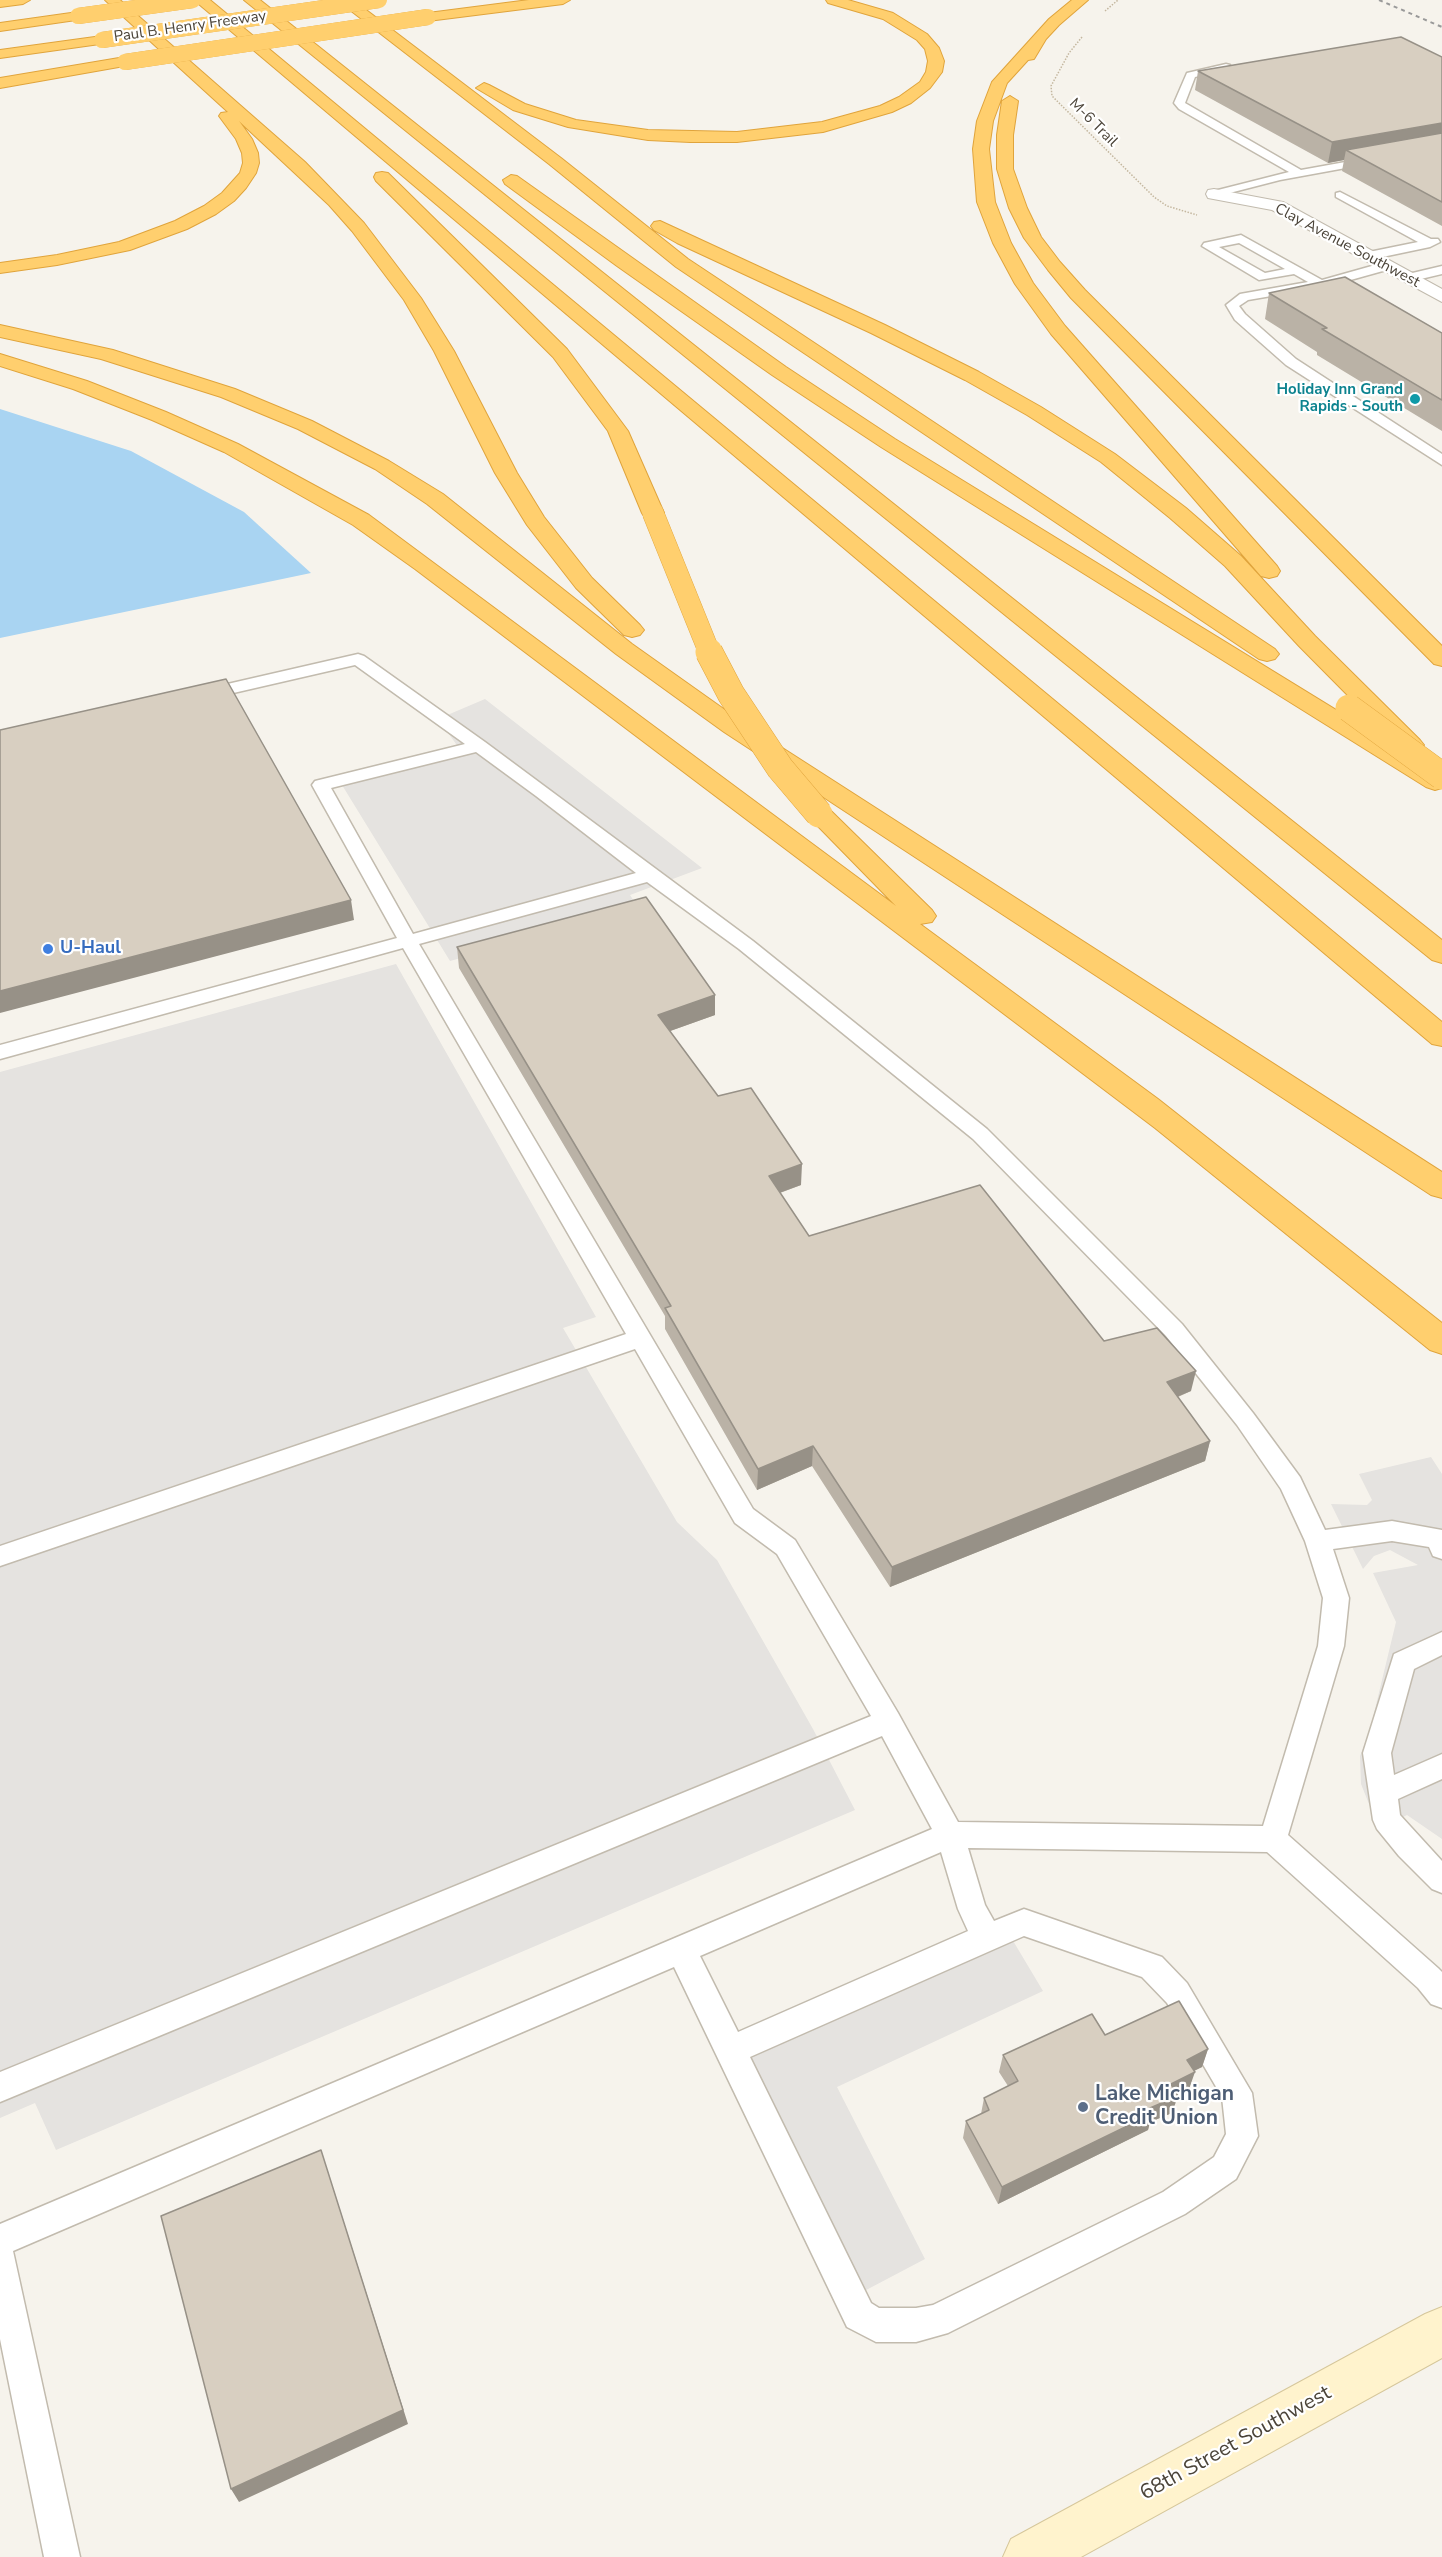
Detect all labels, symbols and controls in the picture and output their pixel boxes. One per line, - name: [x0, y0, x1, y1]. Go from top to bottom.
- street label: Paul B. Henry Freeway: [113, 7, 267, 47]
- street label: M-6 Trail: [1065, 95, 1121, 151]
- street label: Clay Avenue Southwest: [1272, 200, 1422, 292]
- place label: Holiday Inn Grand Rapids - South: [1276, 381, 1403, 416]
- marker: Holiday Inn Grand Rapids - South: [1408, 392, 1422, 406]
- place label: U-Haul: [60, 938, 121, 960]
- marker: U-Haul: [41, 942, 55, 956]
- place label: Lake Michigan Credit Union: [1095, 2082, 1234, 2132]
- marker: Lake Michigan Credit Union: [1076, 2100, 1090, 2114]
- street label: 68th Street Southwest: [1136, 2381, 1336, 2507]

